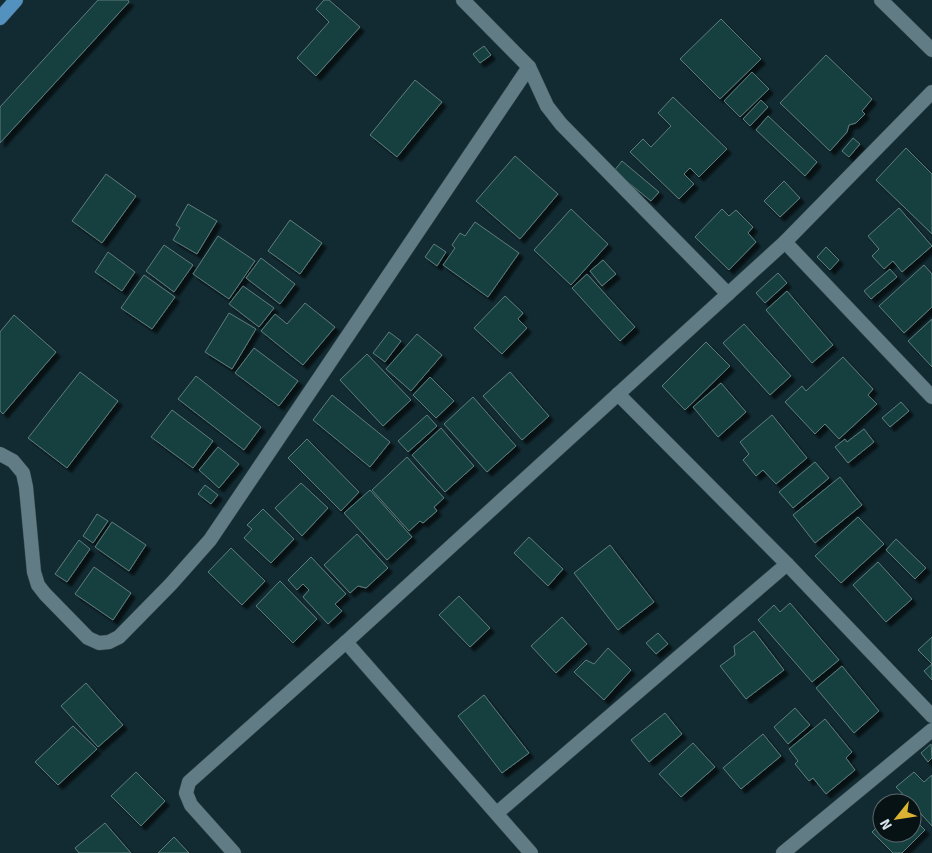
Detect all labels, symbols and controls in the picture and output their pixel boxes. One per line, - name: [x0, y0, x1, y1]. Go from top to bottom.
- north arrow: [872, 793, 922, 843]
- text: N: [876, 816, 896, 833]

